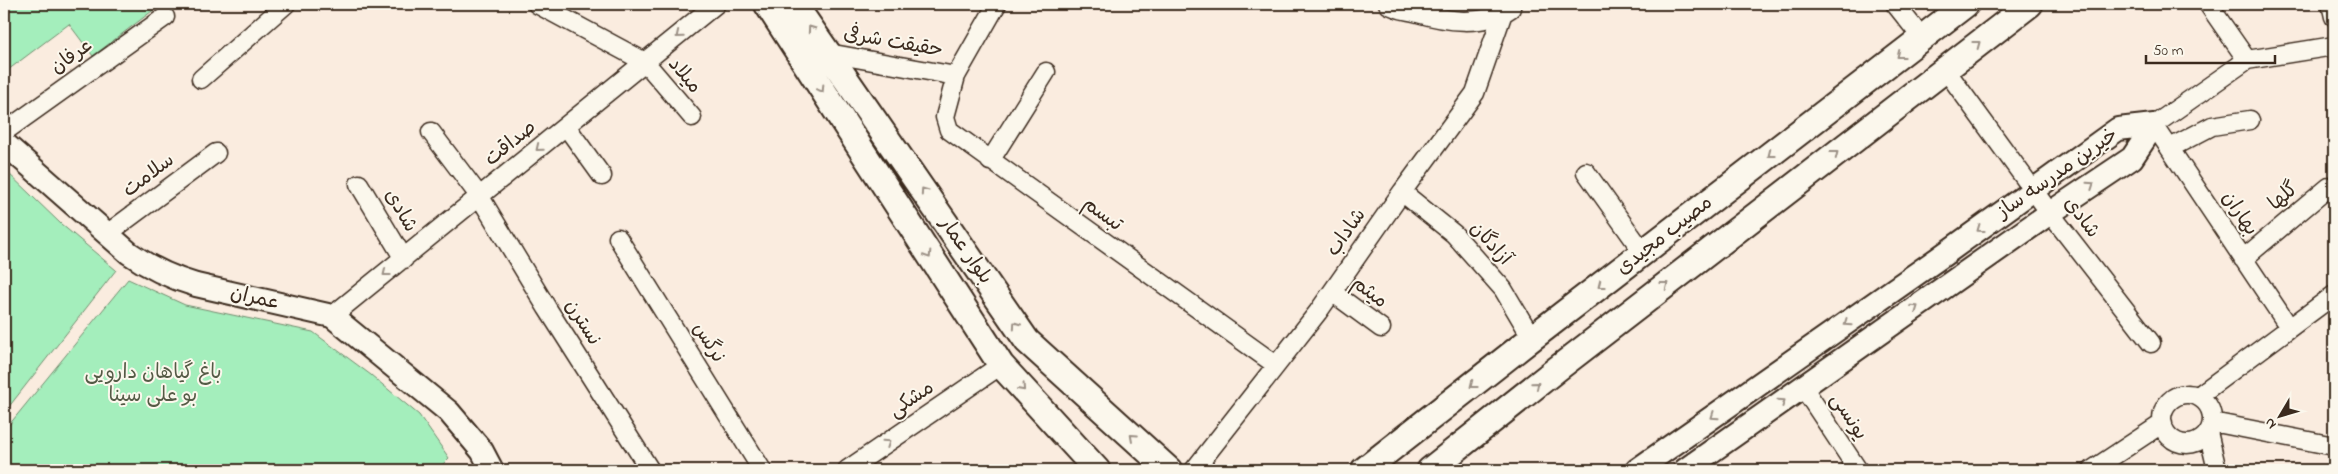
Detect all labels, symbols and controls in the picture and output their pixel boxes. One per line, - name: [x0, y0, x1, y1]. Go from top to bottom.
- street label: حقیقت شرفی: [841, 19, 945, 66]
- one-way arrow: [808, 25, 817, 35]
- one-way arrow: [676, 29, 685, 37]
- street label: عرفان: [45, 32, 99, 82]
- scale bar: [2146, 32, 2274, 64]
- text: 50 m: [2153, 40, 2184, 62]
- one-way arrow: [1971, 41, 1981, 50]
- one-way arrow: [1897, 49, 1906, 57]
- street label: میلاد: [660, 51, 708, 101]
- one-way arrow: [815, 84, 825, 93]
- street label: صداقت: [479, 114, 543, 174]
- street label: خیرین مدرسه ساز: [1990, 121, 2125, 228]
- one-way arrow: [536, 143, 545, 152]
- street label: سلامت: [117, 147, 181, 205]
- one-way arrow: [1767, 148, 1777, 157]
- one-way arrow: [1829, 151, 1839, 160]
- street label: گلها: [2262, 176, 2306, 218]
- one-way arrow: [2086, 182, 2095, 191]
- street label: شادی: [376, 184, 424, 238]
- street label: بهاران: [2213, 186, 2265, 242]
- one-way arrow: [921, 187, 930, 197]
- street label: مصیب مجیدی: [1611, 189, 1719, 283]
- street label: تبسم: [1076, 190, 1128, 240]
- street label: شادی: [2056, 191, 2106, 245]
- street label: شاداب: [1320, 203, 1374, 263]
- street label: بلوار عمار: [930, 210, 999, 291]
- street label: آزادگان: [1462, 215, 1519, 273]
- one-way arrow: [1977, 223, 1986, 231]
- one-way arrow: [922, 250, 932, 259]
- one-way arrow: [382, 267, 392, 276]
- street label: میثم: [1345, 270, 1393, 316]
- street label: عمران: [227, 279, 283, 319]
- one-way arrow: [1597, 279, 1607, 288]
- one-way arrow: [1659, 283, 1668, 291]
- street label: نسترن: [557, 294, 607, 352]
- one-way arrow: [1909, 305, 1919, 314]
- street label: نرگس: [684, 317, 732, 369]
- one-way arrow: [1843, 317, 1853, 326]
- one-way arrow: [1013, 321, 1022, 331]
- park label: باغ گیاهان دارویی بو علی سینا: [84, 359, 222, 411]
- street label: مشکی: [883, 374, 941, 426]
- one-way arrow: [1469, 379, 1478, 388]
- one-way arrow: [1016, 382, 1025, 391]
- one-way arrow: [1531, 382, 1540, 391]
- street label: یونسی: [1822, 388, 1874, 446]
- north arrow: [2256, 392, 2306, 442]
- one-way arrow: [1776, 399, 1786, 408]
- one-way arrow: [1710, 410, 1720, 419]
- text: N: [2260, 413, 2282, 433]
- one-way arrow: [1130, 434, 1139, 443]
- one-way arrow: [881, 440, 891, 449]

